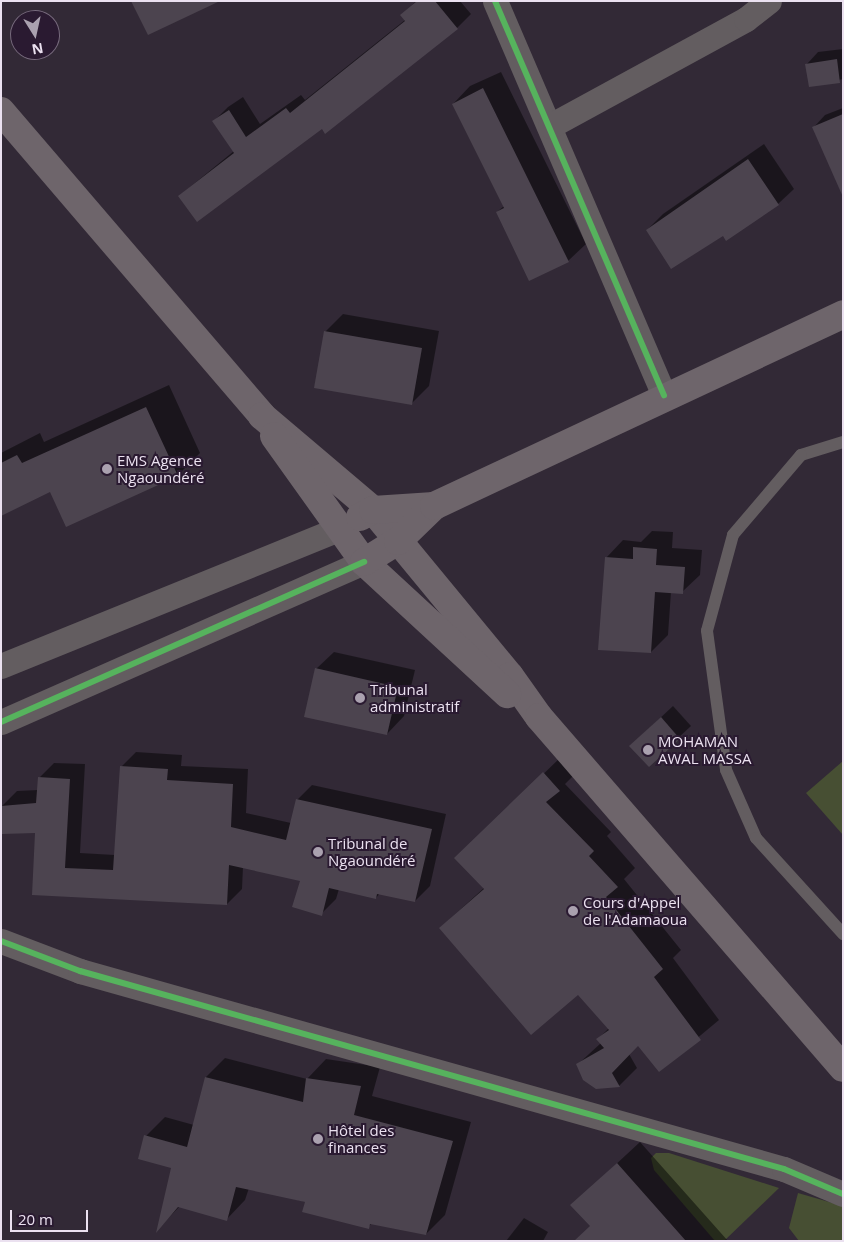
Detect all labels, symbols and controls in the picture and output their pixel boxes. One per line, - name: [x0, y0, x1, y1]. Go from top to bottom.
- north arrow: [10, 10, 60, 60]
- text: N: [30, 39, 45, 60]
- place label: EMS Agence Ngaoundéré: [117, 451, 204, 486]
- marker: EMS Agence Ngaoundéré: [101, 463, 113, 475]
- place label: Tribunal administratif: [370, 680, 459, 715]
- marker: Tribunal administratif: [354, 692, 366, 704]
- place label: MOHAMAN AWAL MASSA: [658, 732, 751, 767]
- marker: MOHAMAN AWAL MASSA: [642, 744, 654, 756]
- place label: Tribunal de Ngaoundéré: [328, 834, 415, 869]
- marker: Tribunal de Ngaoundéré: [312, 846, 324, 858]
- place label: Cours d'Appel de l'Adamaoua: [583, 893, 687, 928]
- marker: Cours d'Appel de l'Adamaoua: [567, 905, 579, 917]
- place label: Hôtel des finances: [328, 1121, 394, 1156]
- marker: Hôtel des finances: [312, 1133, 324, 1145]
- scale bar: [12, 1200, 90, 1232]
- text: 20 m: [18, 1209, 53, 1229]

